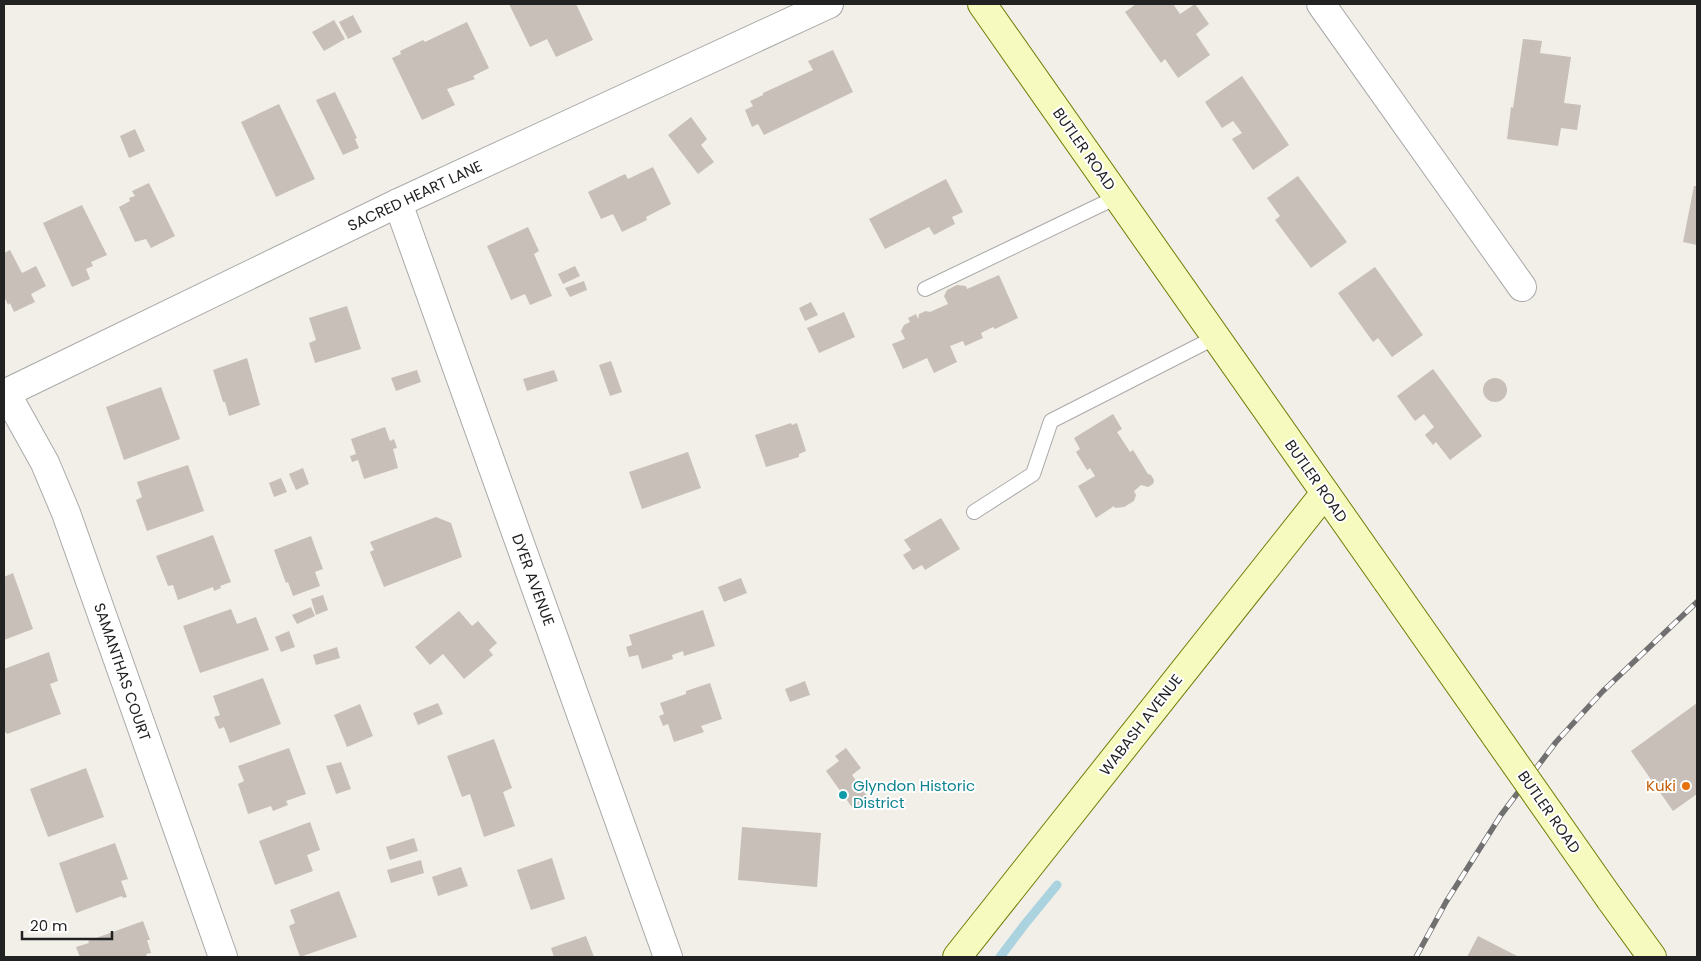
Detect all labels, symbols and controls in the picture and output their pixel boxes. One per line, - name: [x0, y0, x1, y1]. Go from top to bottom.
- street label: BUTLER ROAD: [1048, 103, 1121, 194]
- street label: SACRED HEART LANE: [344, 155, 485, 236]
- street label: BUTLER ROAD: [1280, 435, 1353, 526]
- street label: DYER AVENUE: [507, 531, 560, 629]
- street label: SAMANTHAS COURT: [89, 600, 156, 744]
- street label: WABASH AVENUE: [1094, 670, 1187, 780]
- street label: BUTLER ROAD: [1513, 766, 1586, 857]
- place label: Glyndon Historic District: [853, 775, 975, 813]
- place label: Kuki: [1646, 775, 1676, 796]
- marker: Kuki: [1680, 780, 1692, 792]
- marker: Glyndon Historic District: [837, 789, 849, 801]
- scale bar: [22, 908, 112, 940]
- text: 20 m: [30, 915, 68, 936]

